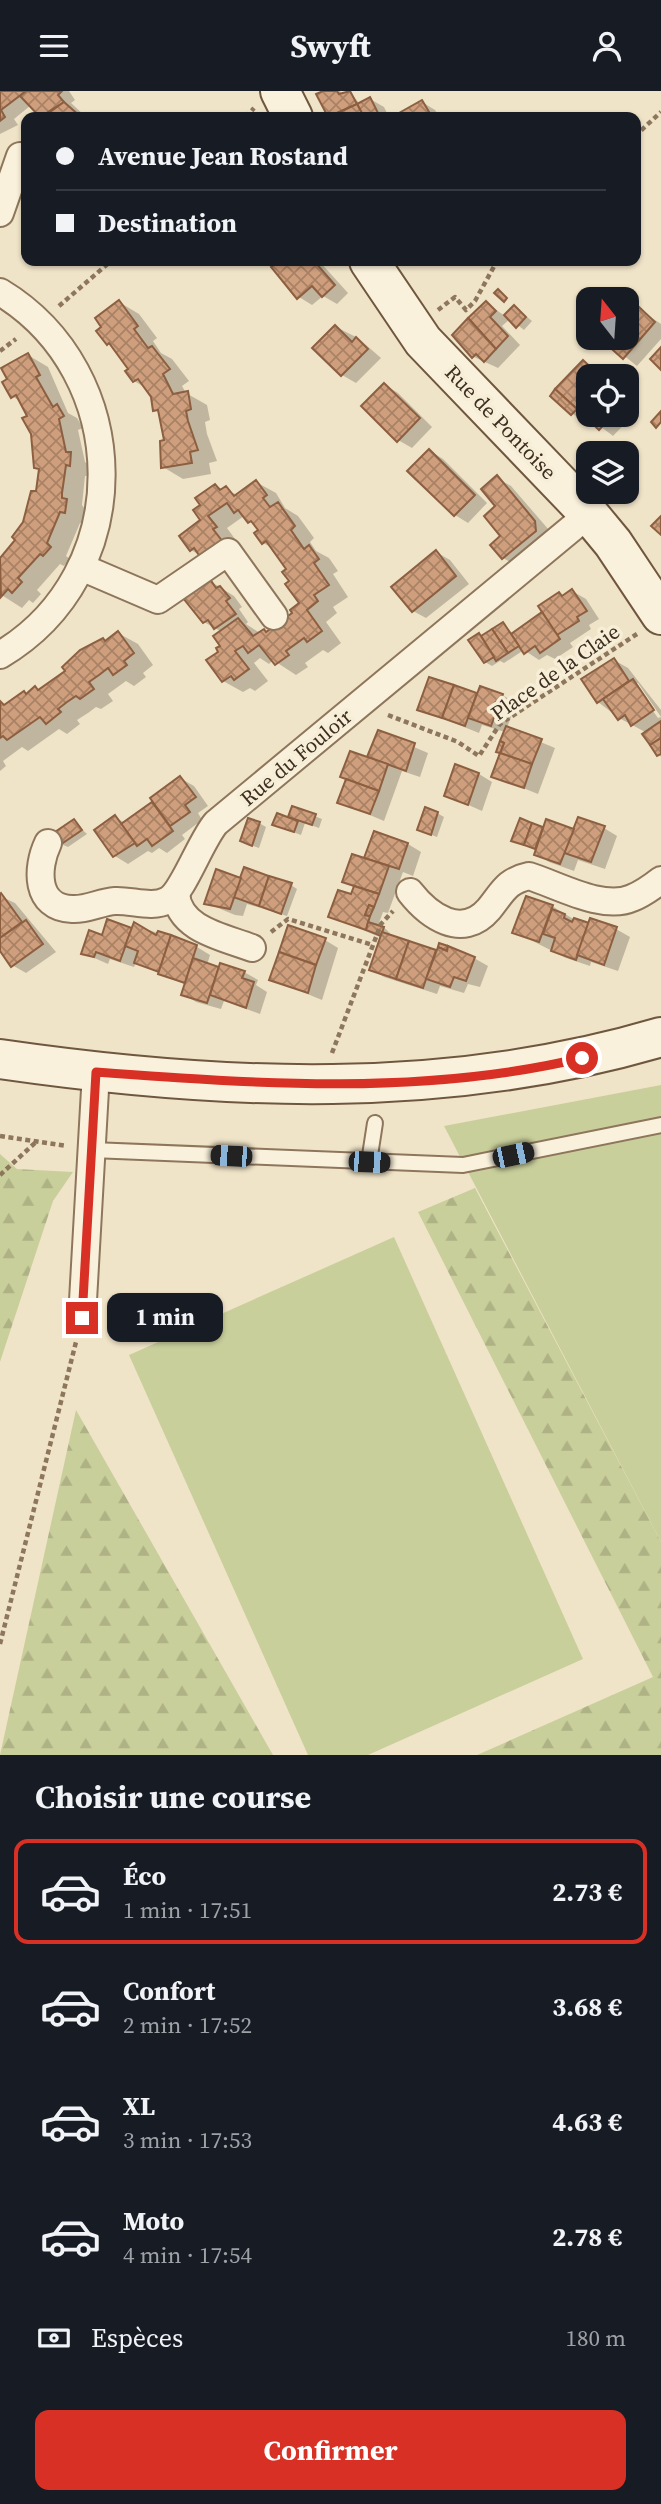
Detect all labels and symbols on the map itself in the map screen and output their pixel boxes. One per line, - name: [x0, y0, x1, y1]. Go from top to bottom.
- north arrow: [576, 287, 639, 350]
- street label: Rue de Pontoise: [439, 358, 563, 486]
- street label: Place de la Claie: [485, 617, 625, 727]
- street label: Rue du Fouloir: [234, 702, 358, 812]
- route start: [566, 1042, 598, 1074]
- car: [491, 1140, 536, 1170]
- car: [210, 1144, 253, 1168]
- car: [348, 1151, 391, 1173]
- callout: 1 min: [106, 1293, 222, 1343]
- route end: [66, 1302, 98, 1334]

